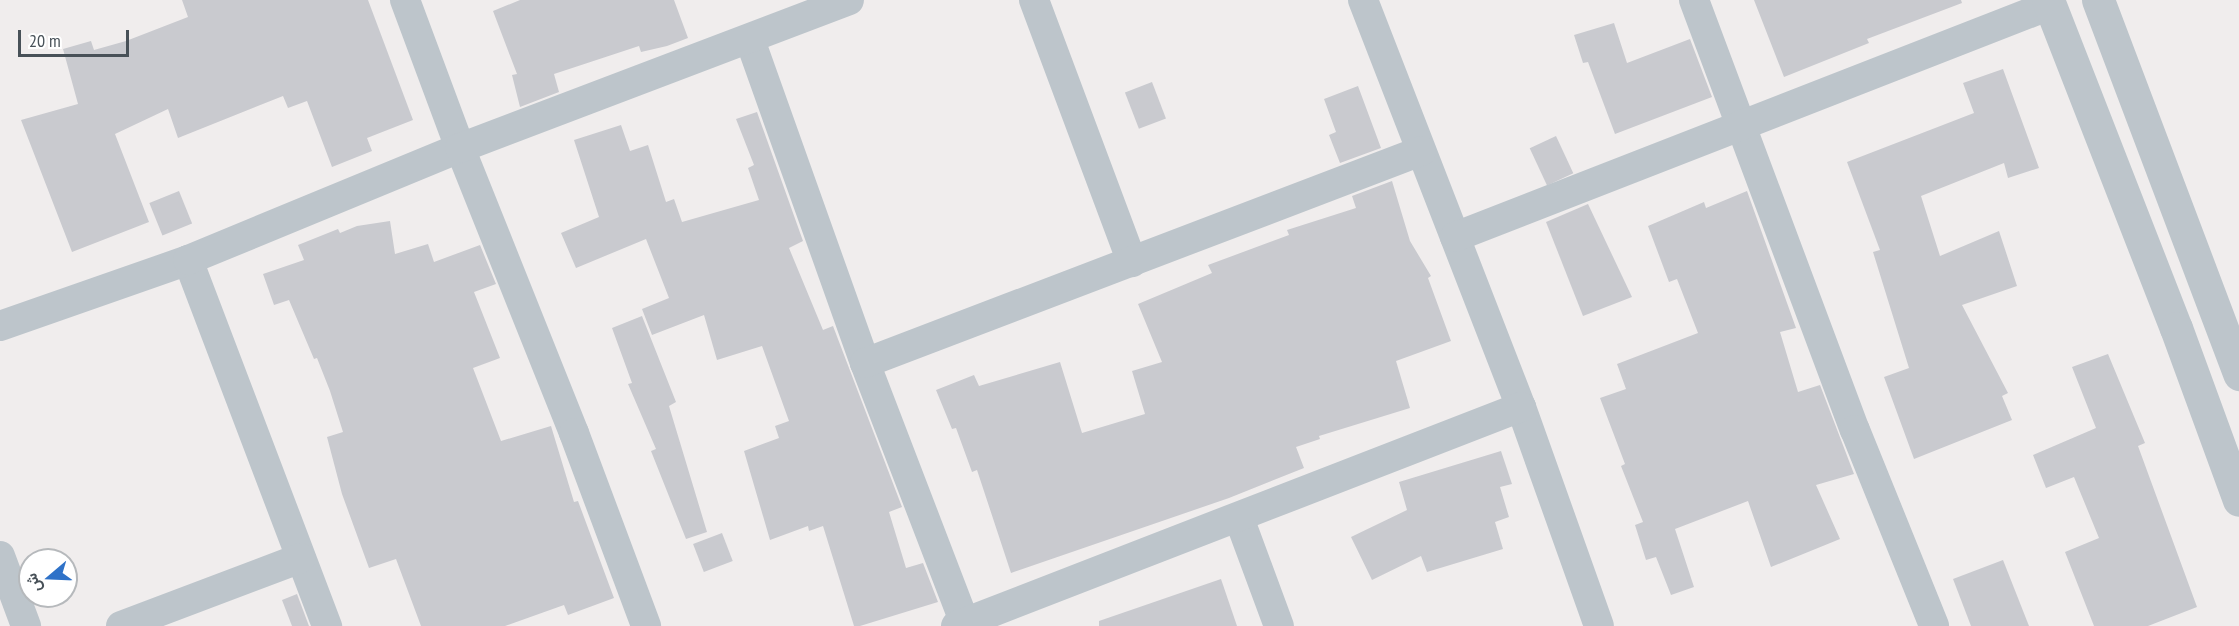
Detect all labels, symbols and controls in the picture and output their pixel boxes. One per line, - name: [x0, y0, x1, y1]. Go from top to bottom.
- scale bar: [21, 18, 132, 56]
- text: 20 m: [29, 29, 61, 52]
- north arrow: [18, 548, 78, 608]
- text: ش: [20, 571, 45, 596]

